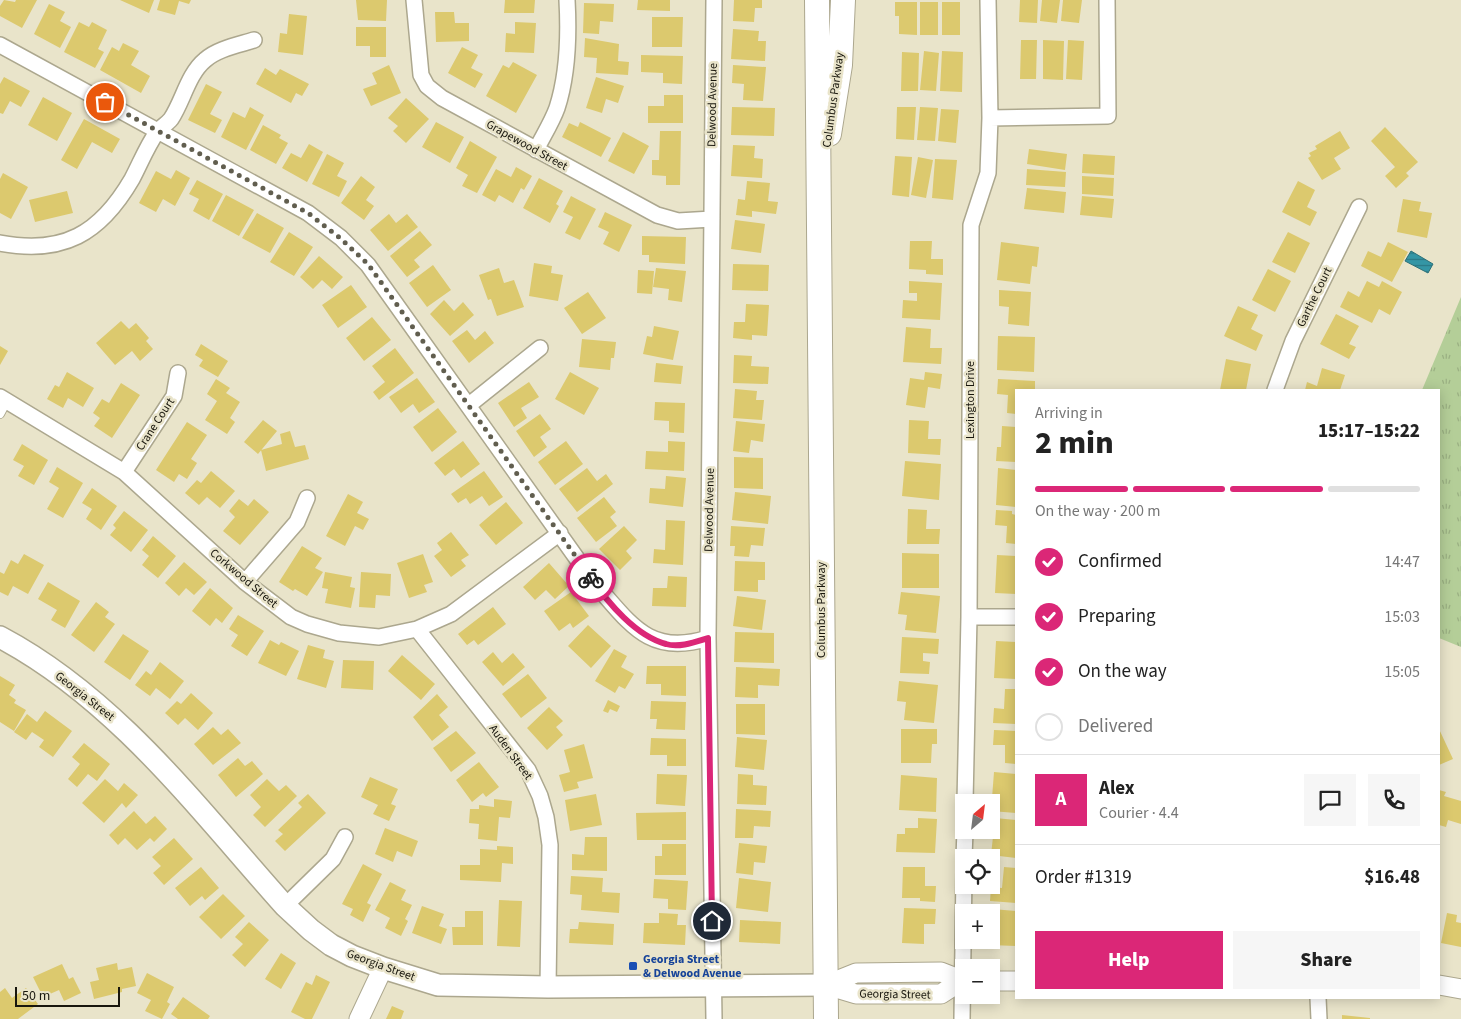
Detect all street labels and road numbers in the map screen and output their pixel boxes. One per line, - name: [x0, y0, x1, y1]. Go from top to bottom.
- street label: Columbus Parkway: [818, 51, 849, 149]
- street label: Delwood Avenue: [703, 63, 722, 147]
- street label: Grapewood Street: [483, 116, 571, 175]
- street label: Garthe Court: [1293, 264, 1336, 330]
- street label: Lexington Drive: [962, 361, 979, 439]
- street label: Crane Court: [132, 395, 179, 454]
- street label: Delwood Avenue: [700, 468, 719, 552]
- street label: Corkwood Street: [206, 545, 281, 612]
- street label: Columbus Parkway: [813, 562, 830, 658]
- street label: Georgia Street: [51, 668, 118, 725]
- street label: Auden Street: [485, 721, 536, 783]
- street label: Georgia Street: [344, 945, 417, 986]
- street label: Georgia Street: [859, 985, 931, 1004]

